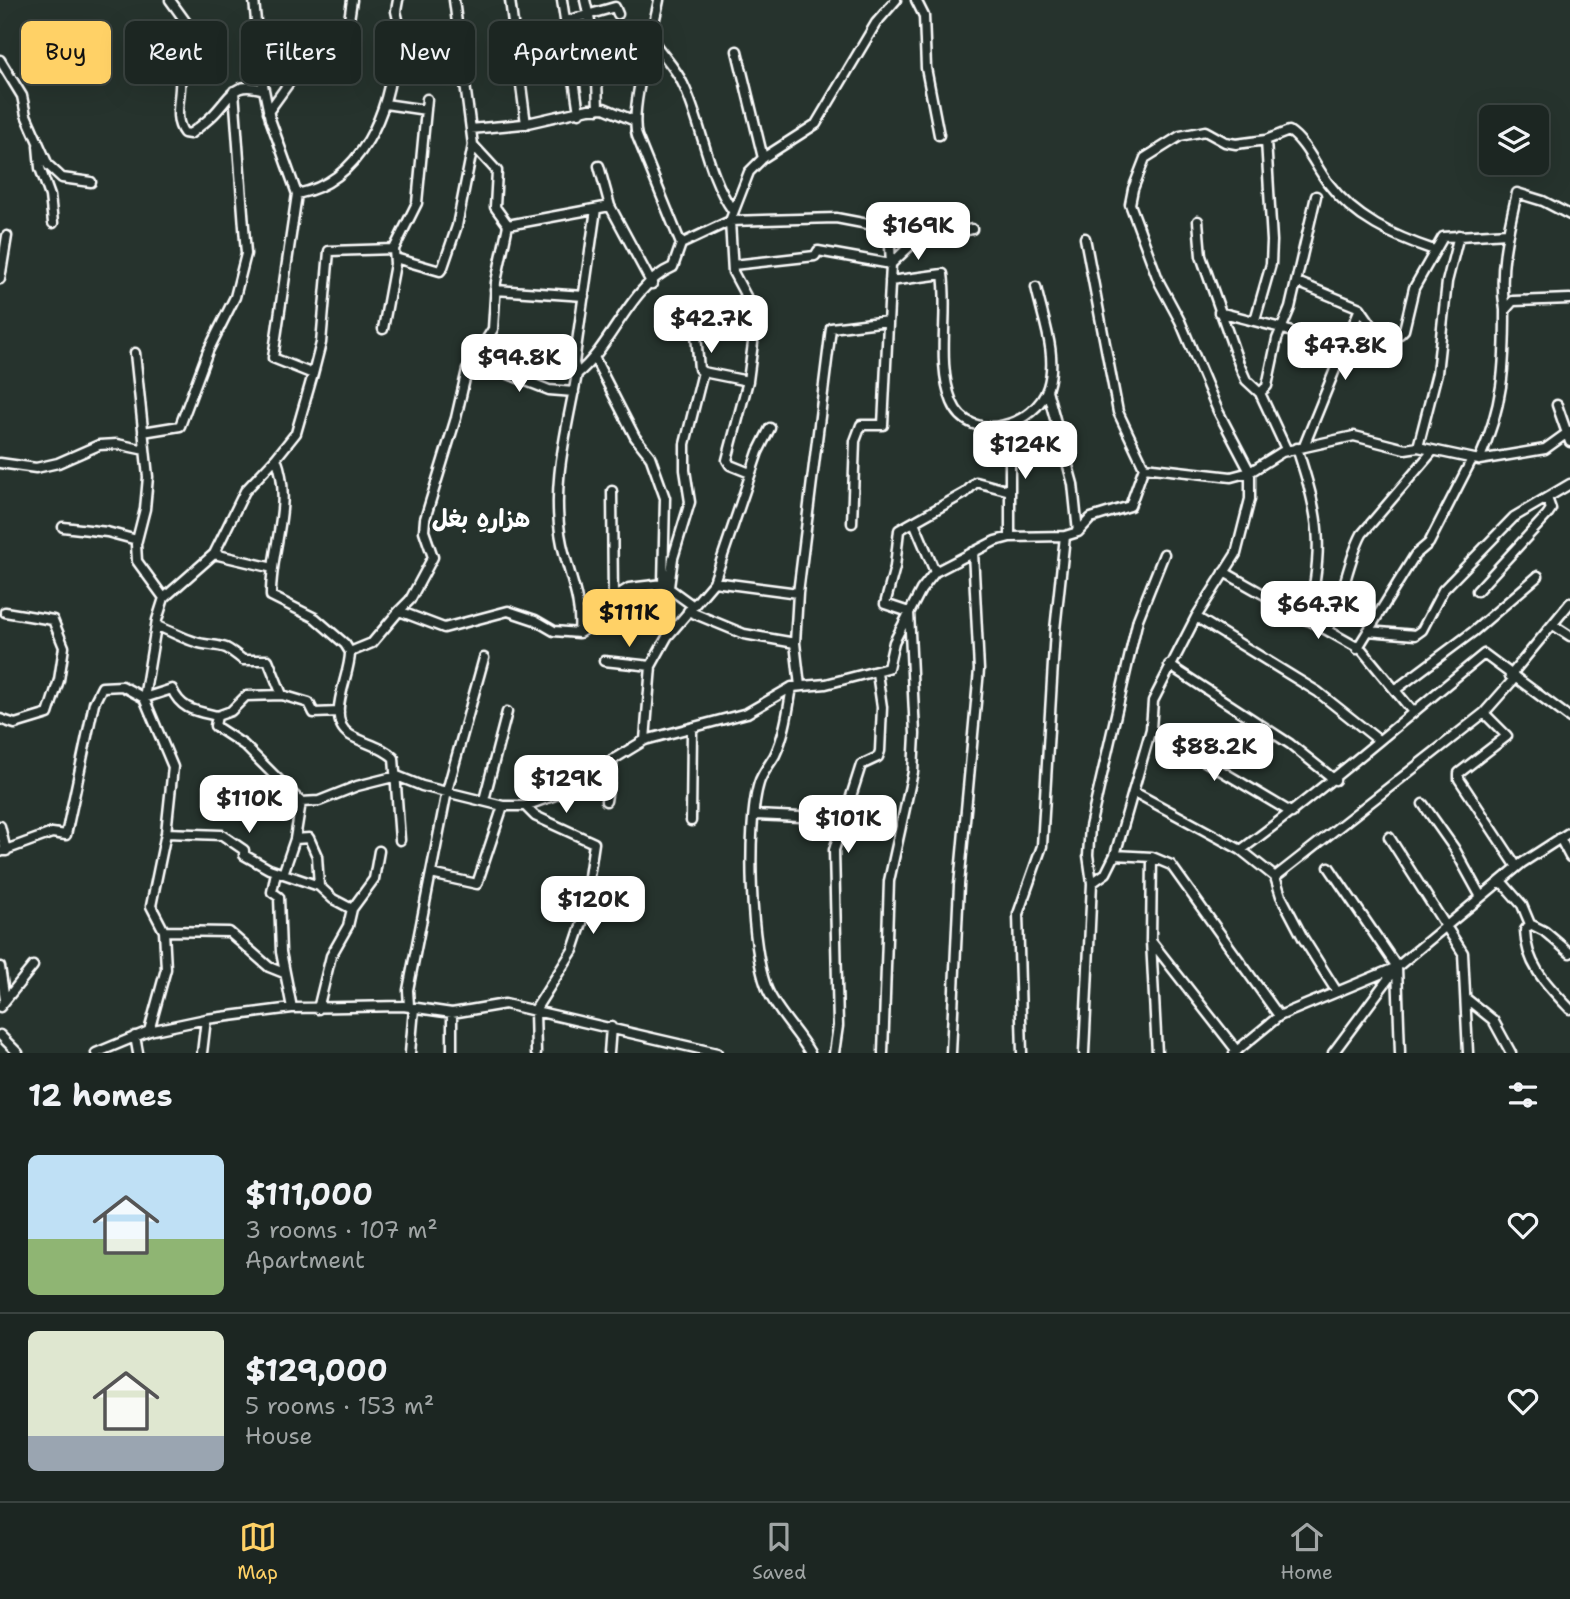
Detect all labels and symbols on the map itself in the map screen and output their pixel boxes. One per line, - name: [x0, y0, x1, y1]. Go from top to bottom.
- pin: $169K: [869, 202, 967, 262]
- pin: $42.7K: [654, 296, 768, 355]
- pin: $47.8K: [1288, 322, 1402, 382]
- pin: $94.8K: [462, 334, 576, 394]
- pin: $124K: [976, 421, 1074, 481]
- district label: هزارهِ بغل: [432, 503, 530, 535]
- pin: $64.7K: [1261, 582, 1375, 641]
- pin: $111K: [580, 590, 678, 649]
- pin: $88.2K: [1157, 724, 1271, 783]
- pin: $129K: [517, 756, 615, 815]
- pin: $110K: [200, 776, 298, 835]
- pin: $101K: [799, 796, 897, 855]
- pin: $120K: [544, 876, 642, 936]

